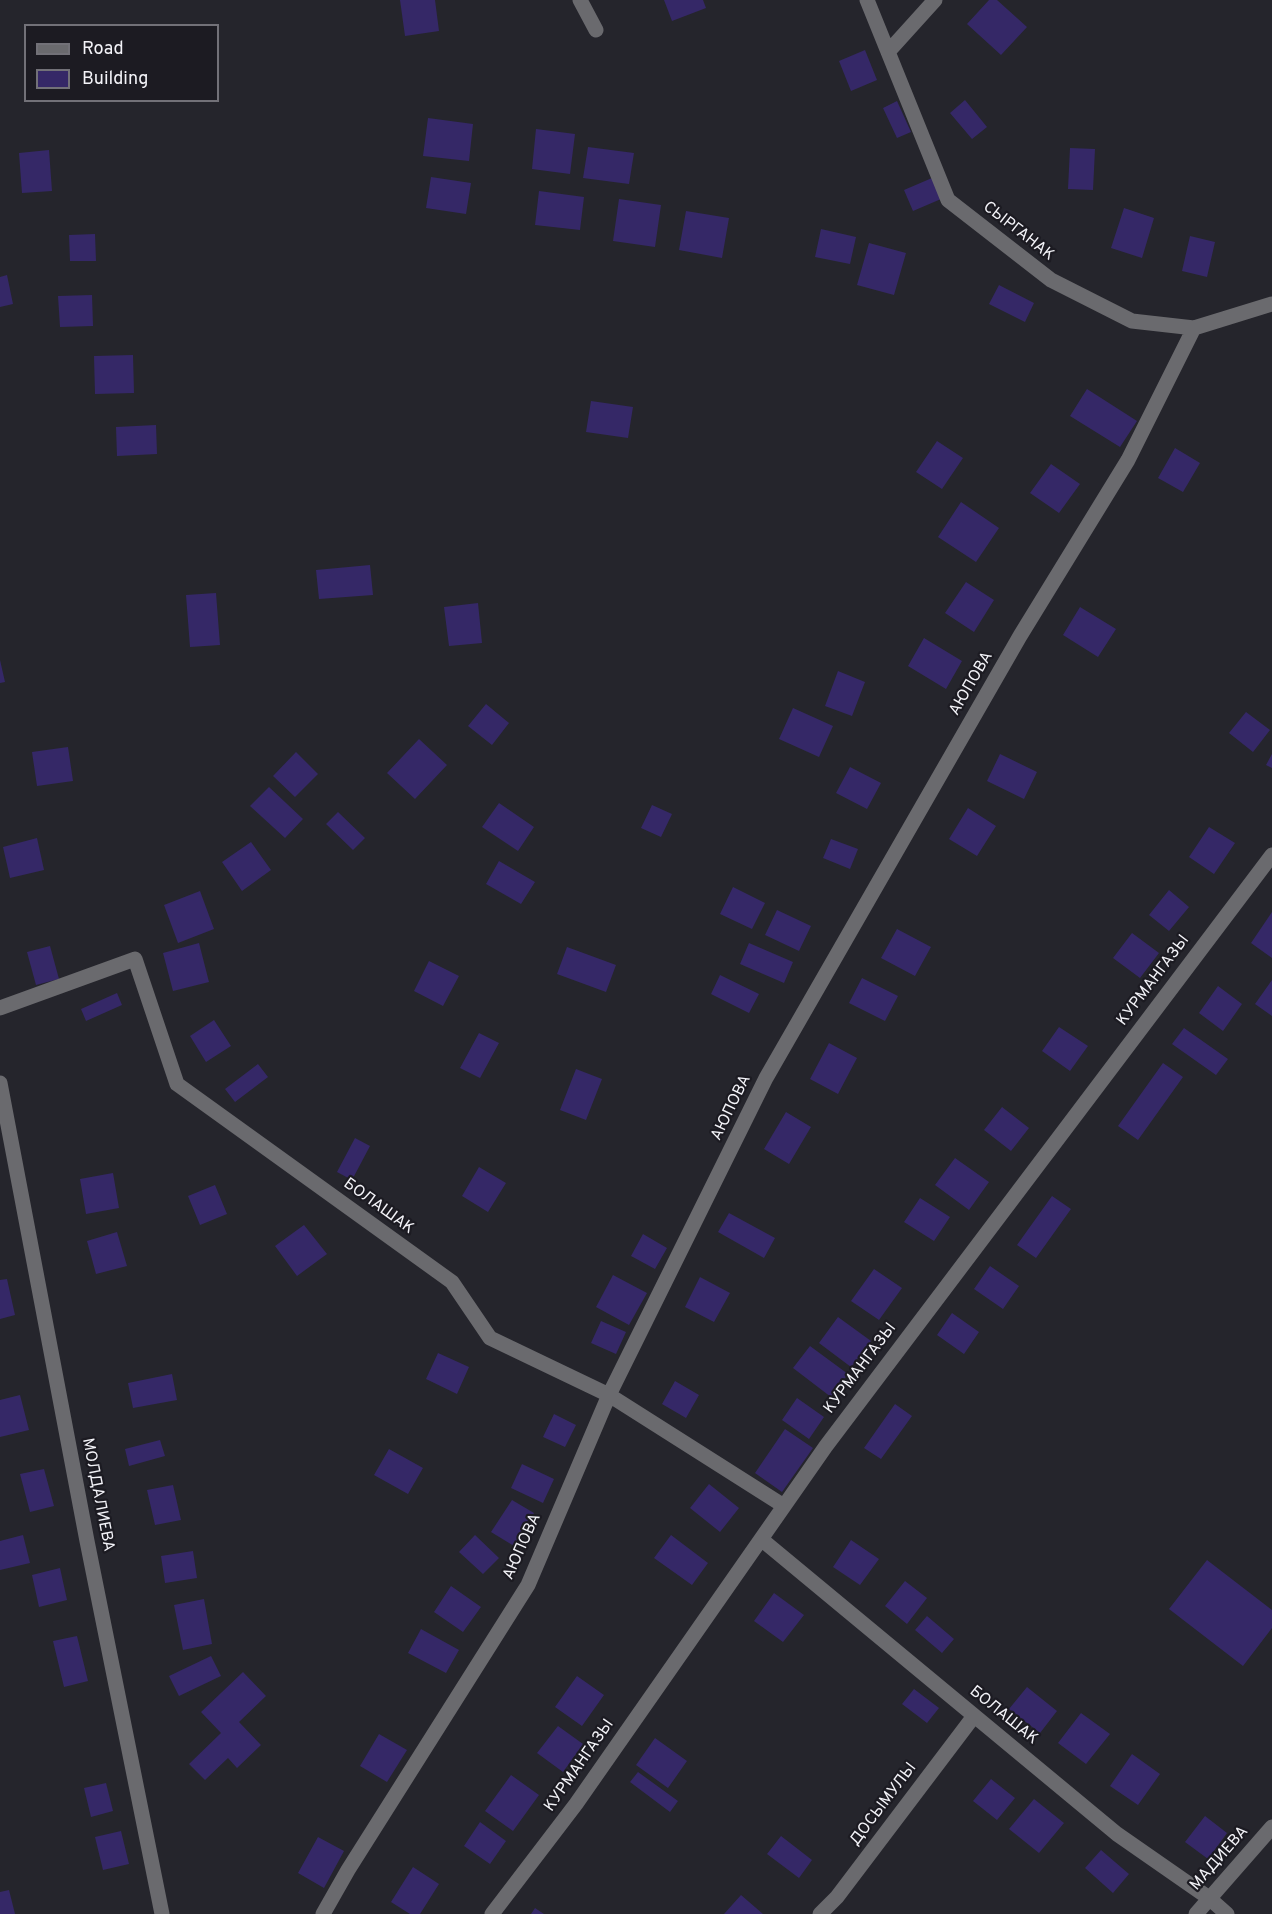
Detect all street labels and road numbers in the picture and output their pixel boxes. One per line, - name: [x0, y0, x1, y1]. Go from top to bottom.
- street label: СЫРГАНАК: [979, 198, 1057, 266]
- street label: АЮПОВА: [946, 649, 998, 719]
- street label: КУРМАНГАЗЫ: [1114, 932, 1194, 1030]
- street label: АЮПОВА: [708, 1072, 756, 1144]
- street label: БОЛАШАК: [339, 1175, 417, 1239]
- street label: КУРМАНГАЗЫ: [821, 1320, 901, 1418]
- street label: МОЛДАЛИЕВА: [77, 1437, 117, 1553]
- street label: АЮПОВА: [500, 1511, 546, 1583]
- street label: БОЛАШАК: [965, 1683, 1041, 1749]
- street label: КУРМАНГАЗЫ: [541, 1716, 619, 1816]
- street label: ДОСЫМУЛЫ: [846, 1760, 922, 1850]
- street label: МАДИЕВА: [1187, 1823, 1253, 1895]

